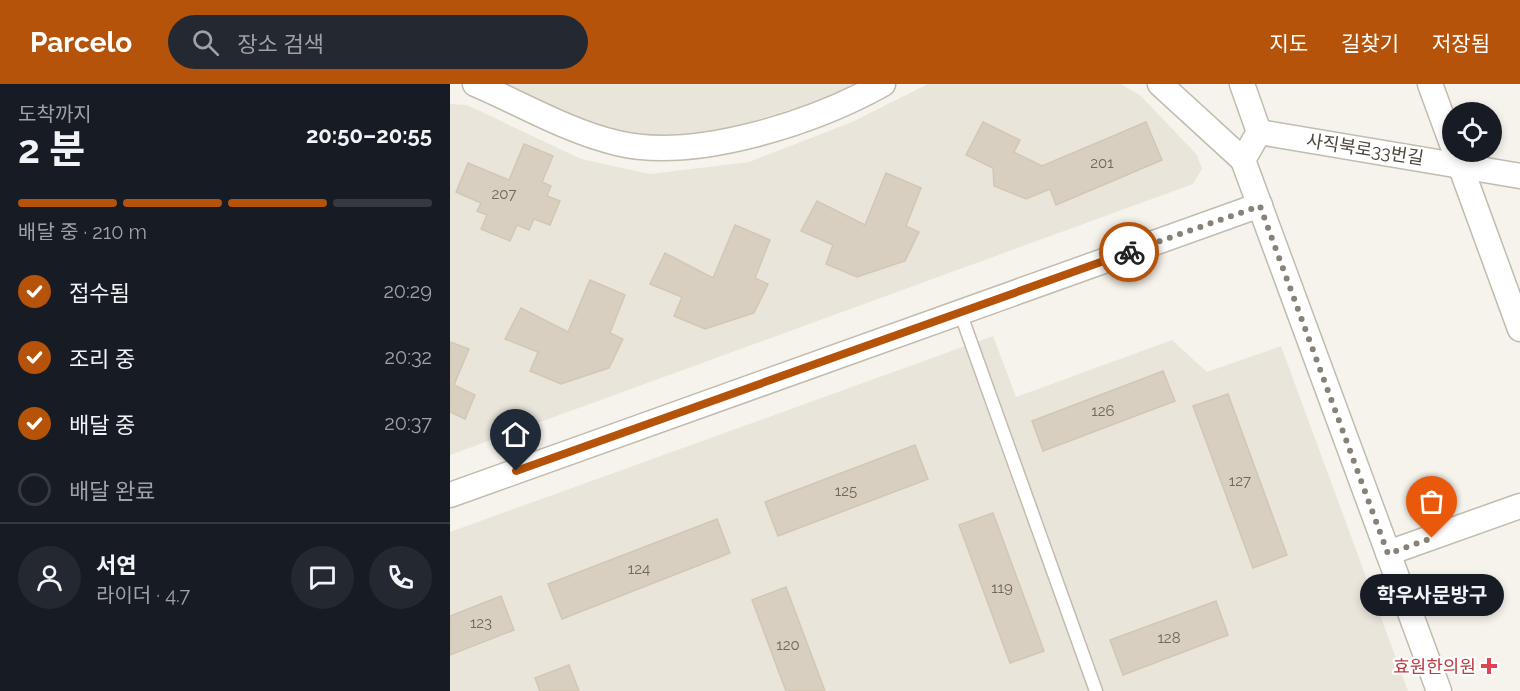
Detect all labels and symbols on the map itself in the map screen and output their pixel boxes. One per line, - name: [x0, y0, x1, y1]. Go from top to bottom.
- street label: 사직북로33번길: [1305, 129, 1425, 169]
- house number: 201: [1090, 154, 1114, 172]
- house number: 207: [492, 185, 516, 203]
- courier: [1099, 222, 1159, 282]
- house number: 126: [1091, 402, 1115, 420]
- pin: [490, 409, 541, 471]
- house number: 127: [1229, 472, 1251, 490]
- pin: [1406, 476, 1457, 538]
- house number: 125: [835, 482, 857, 500]
- house number: 124: [628, 560, 650, 578]
- callout: 학우사문방구: [1360, 574, 1504, 616]
- house number: 119: [991, 579, 1013, 597]
- house number: 123: [470, 614, 492, 632]
- house number: 128: [1157, 629, 1181, 647]
- house number: 120: [776, 636, 800, 654]
- place label: 효원한의원: [1393, 656, 1476, 677]
- marker: 효원한의원: [1480, 657, 1498, 675]

